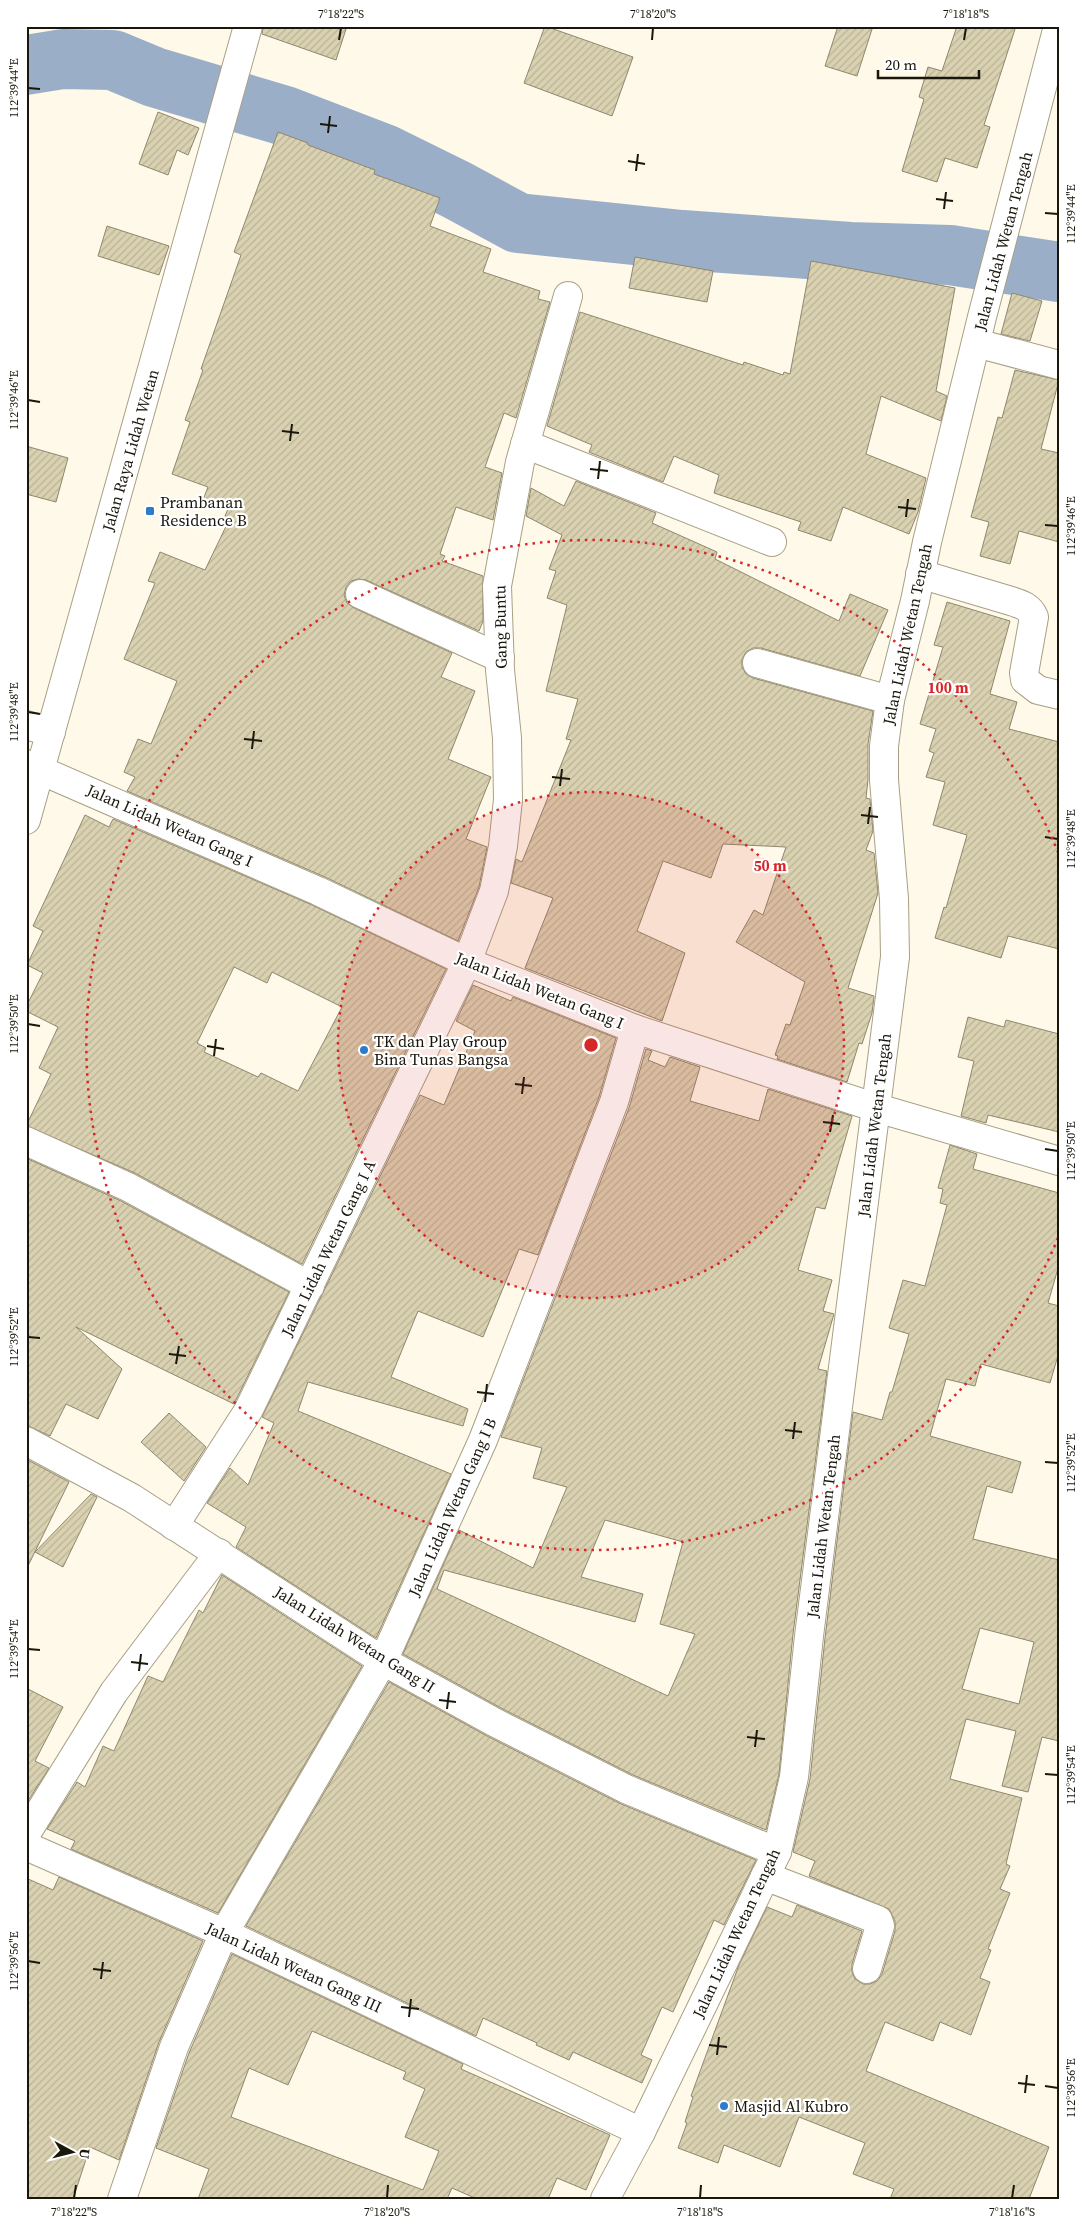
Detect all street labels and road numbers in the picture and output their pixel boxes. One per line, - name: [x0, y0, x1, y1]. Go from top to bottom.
- street label: Jalan Lidah Wetan Tengah: [968, 148, 1038, 334]
- street label: Jalan Raya Lidah Wetan: [96, 366, 164, 535]
- street label: Jalan Lidah Wetan Tengah: [877, 541, 937, 728]
- street label: Gang Buntu: [488, 585, 512, 669]
- street label: Jalan Lidah Wetan Gang I: [83, 778, 257, 872]
- street label: Jalan Lidah Wetan Gang I: [452, 946, 628, 1034]
- street label: Jalan Lidah Wetan Tengah: [852, 1031, 896, 1219]
- street label: Jalan Lidah Wetan Gang I A: [275, 1156, 381, 1341]
- street label: Jalan Lidah Wetan Gang I B: [402, 1414, 501, 1601]
- street label: Jalan Lidah Wetan Tengah: [801, 1432, 845, 1620]
- street label: Jalan Lidah Wetan Gang II: [270, 1580, 440, 1698]
- street label: Jalan Lidah Wetan Tengah: [687, 1844, 785, 2022]
- street label: Jalan Lidah Wetan Gang III: [202, 1916, 386, 2017]

